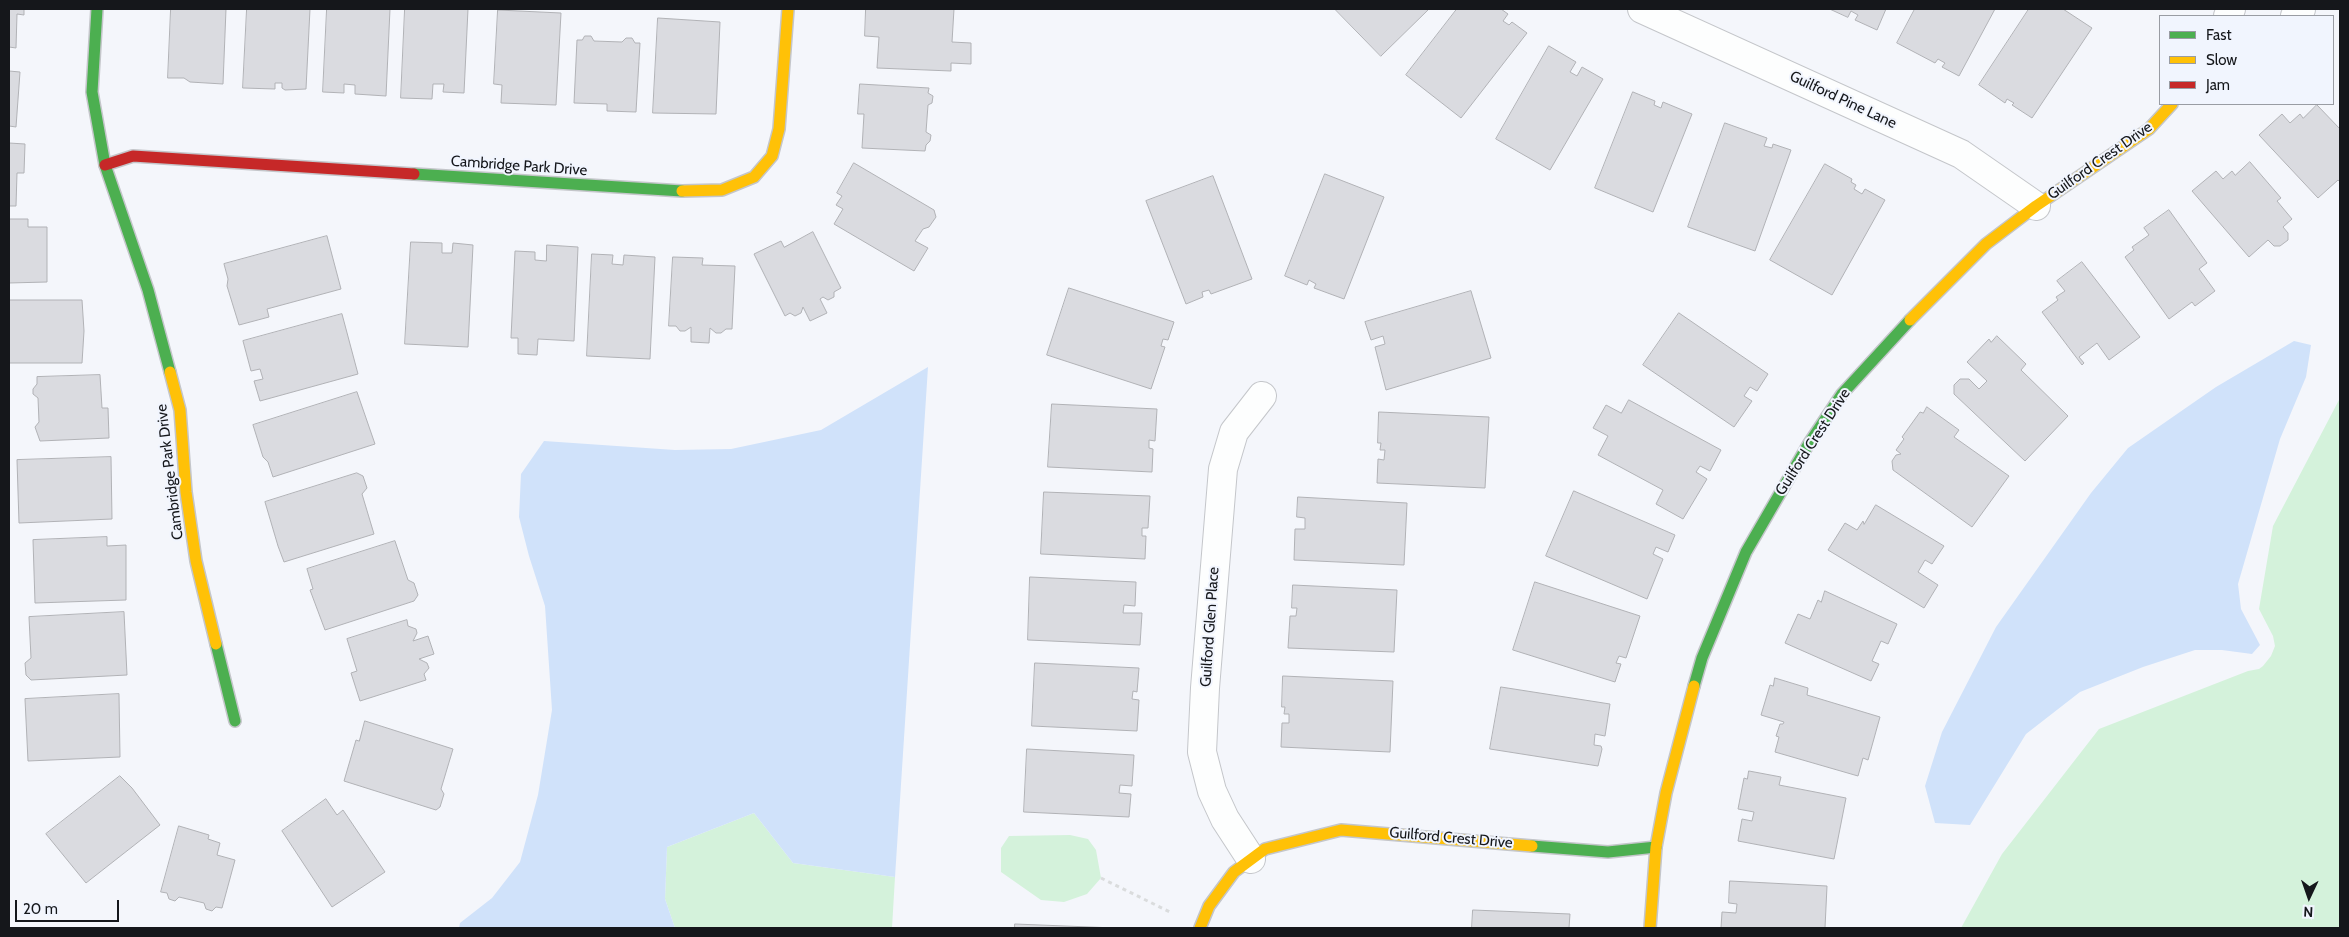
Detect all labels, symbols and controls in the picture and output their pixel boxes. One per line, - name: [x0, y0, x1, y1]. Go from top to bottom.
- legend: [2159, 15, 2334, 105]
- text: Fast: [2206, 26, 2231, 44]
- text: Slow: [2206, 51, 2237, 69]
- street label: Guilford Pine Lane: [1787, 67, 1899, 133]
- text: Jam: [2206, 76, 2230, 94]
- street label: Guilford Crest Drive: [2044, 118, 2156, 204]
- street label: Cambridge Park Drive: [450, 152, 588, 180]
- street label: Guilford Crest Drive: [1772, 385, 1854, 499]
- street label: Cambridge Park Drive: [153, 403, 187, 541]
- street label: Guilford Glen Place: [1197, 566, 1223, 688]
- street label: Guilford Crest Drive: [1389, 824, 1513, 852]
- north arrow: [2284, 872, 2334, 922]
- scale bar: [18, 890, 121, 922]
- text: 20 m: [23, 900, 58, 918]
- text: N: [2303, 903, 2314, 921]

